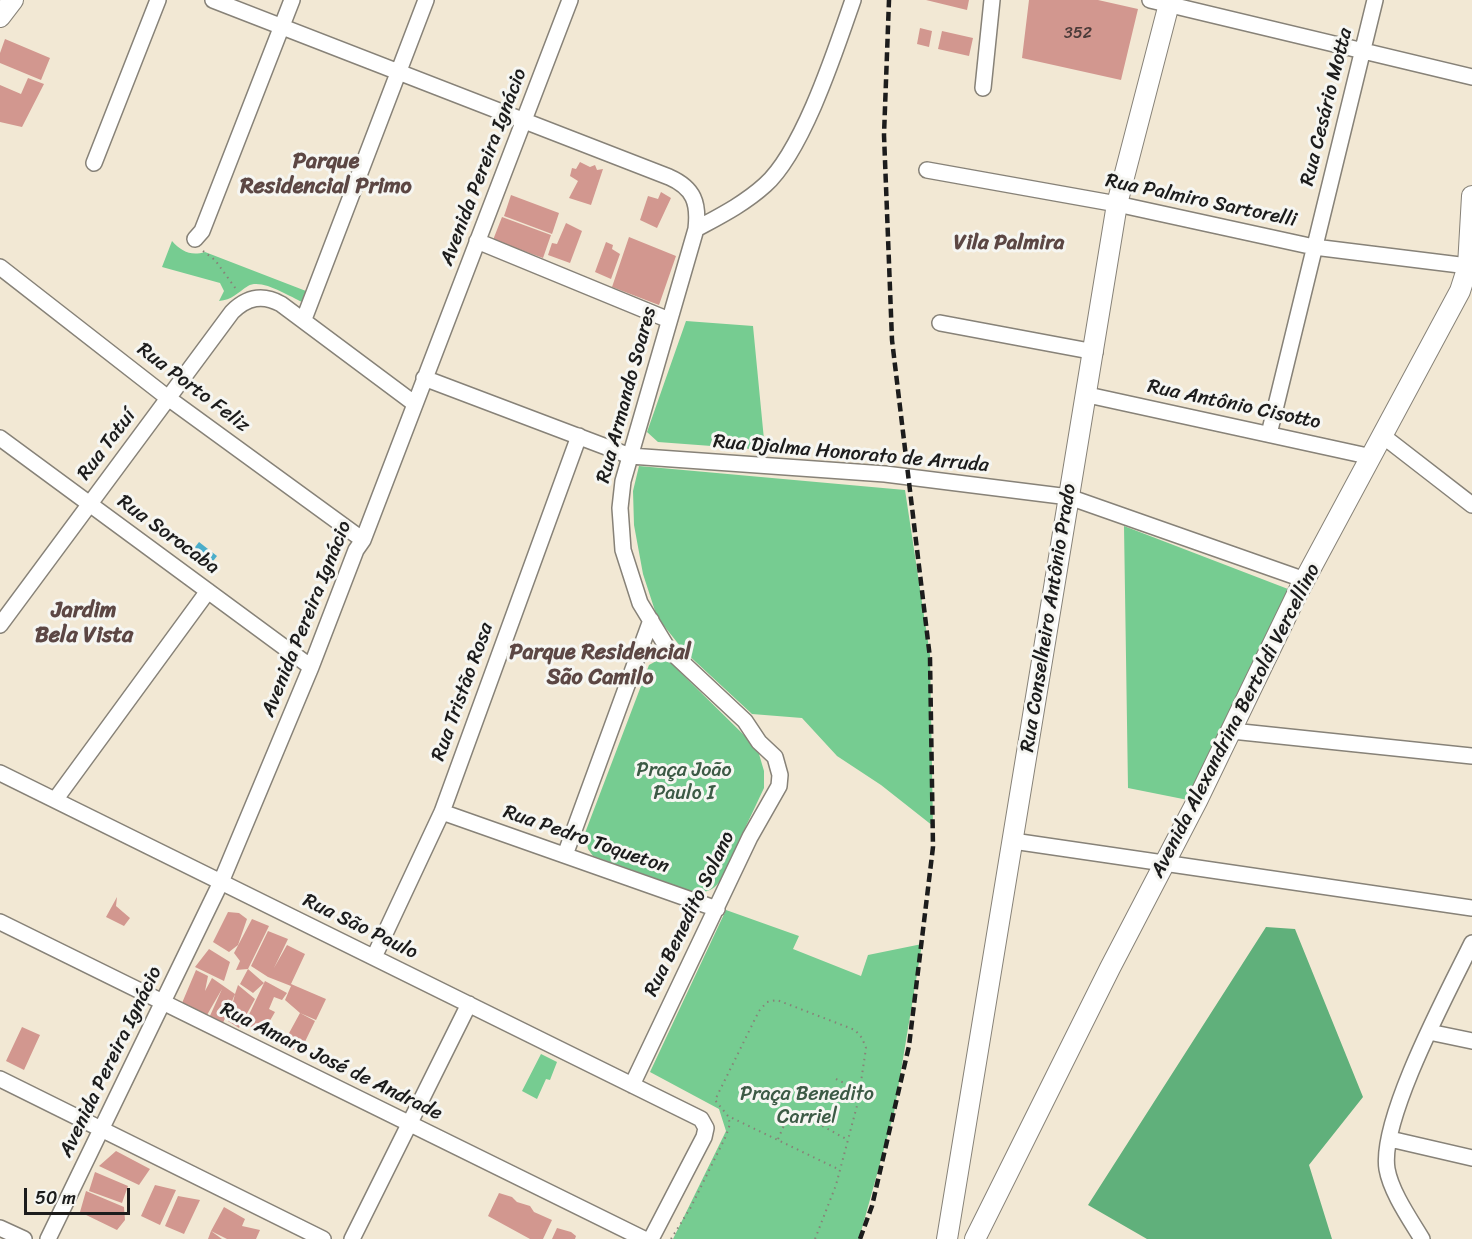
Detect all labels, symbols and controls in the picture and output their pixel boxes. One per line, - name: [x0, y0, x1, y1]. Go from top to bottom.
- house number: 352: [1064, 24, 1092, 44]
- street label: Rua Cesário Motta: [1296, 26, 1358, 188]
- street label: Avenida Pereira Ignácio: [435, 65, 533, 269]
- district label: Parque Residencial Primo: [240, 149, 412, 200]
- street label: Rua Palmiro Sartorelli: [1103, 169, 1299, 233]
- district label: Vila Palmira: [954, 231, 1064, 257]
- street label: Rua Armando Soares: [592, 304, 662, 486]
- street label: Rua Porto Feliz: [132, 338, 254, 438]
- street label: Rua Antônio Cisotto: [1145, 375, 1323, 435]
- street label: Rua Tatuí: [73, 405, 141, 485]
- street label: Rua Djalma Honorato de Arruda: [712, 430, 990, 478]
- street label: Rua Conselheiro Antônio Prado: [1016, 482, 1082, 754]
- street label: Rua Sorocaba: [112, 490, 224, 580]
- street label: Avenida Pereira Ignácio: [257, 518, 357, 720]
- street label: Avenida Alexandrina Bertoldi Vercellino: [1146, 560, 1326, 882]
- district label: Jardim Bela Vista: [35, 598, 133, 650]
- street label: Rua Tristão Rosa: [427, 620, 499, 764]
- district label: Parque Residencial São Camilo: [509, 640, 691, 692]
- park label: Praça João Paulo I: [636, 759, 732, 806]
- street label: Rua Pedro Toqueton: [500, 800, 672, 880]
- street label: Rua Benedito Solano: [640, 828, 740, 1000]
- street label: Rua São Paulo: [299, 889, 421, 965]
- street label: Avenida Pereira Ignácio: [54, 963, 168, 1161]
- street label: Rua Amaro José de Andrade: [216, 998, 446, 1126]
- park label: Praça Benedito Carriel: [740, 1083, 874, 1130]
- scale bar: [27, 1176, 134, 1214]
- text: 50 m: [35, 1182, 76, 1214]

